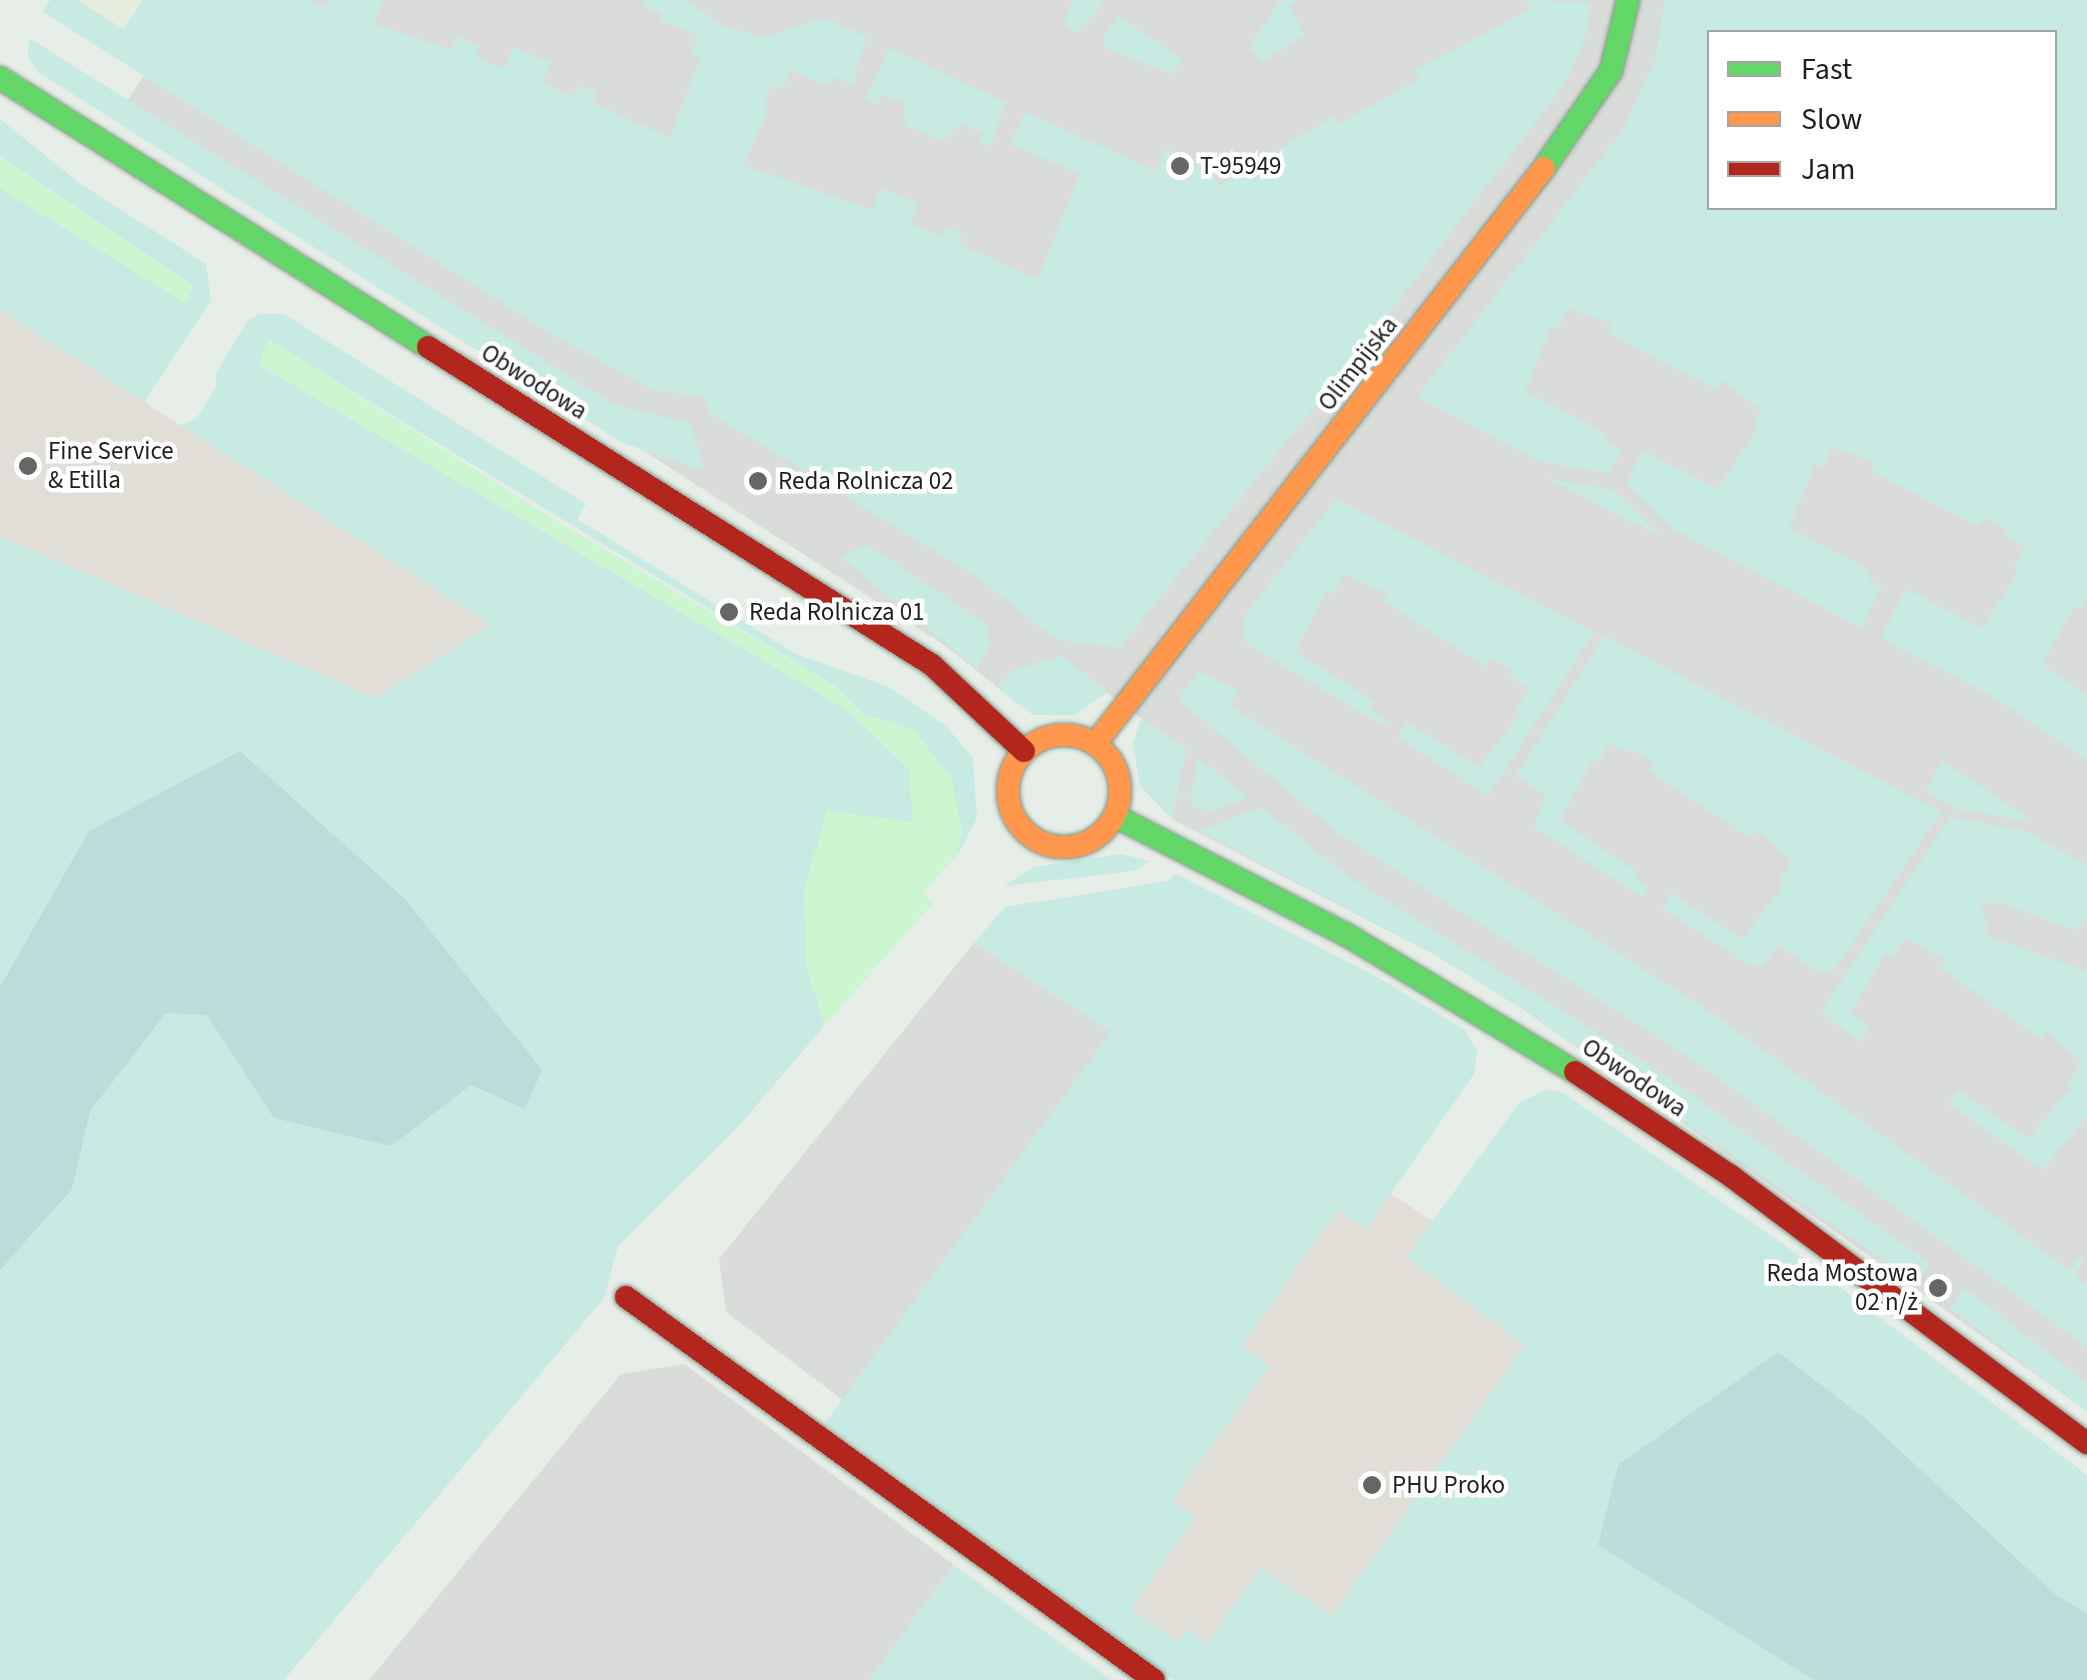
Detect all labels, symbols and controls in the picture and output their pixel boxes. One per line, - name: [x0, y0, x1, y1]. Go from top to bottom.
- legend: [1707, 30, 2057, 210]
- text: Fast: [1801, 48, 1852, 91]
- text: Slow: [1801, 98, 1862, 141]
- text: Jam: [1801, 148, 1855, 191]
- place label: T-95949: [1200, 151, 1281, 181]
- marker: T-95949: [1169, 155, 1191, 177]
- street label: Olimpijska: [1312, 311, 1404, 417]
- street label: Obwodowa: [475, 338, 593, 426]
- place label: Fine Service & Etilla: [48, 437, 174, 496]
- marker: Fine Service & Etilla: [17, 455, 39, 477]
- place label: Reda Rolnicza 02: [778, 466, 953, 496]
- marker: Reda Rolnicza 02: [747, 470, 769, 492]
- place label: Reda Rolnicza 01: [749, 597, 924, 627]
- marker: Reda Rolnicza 01: [718, 601, 740, 623]
- street label: Obwodowa: [1576, 1032, 1692, 1124]
- place label: Reda Mostowa 02 n/ż: [1767, 1259, 1918, 1318]
- marker: Reda Mostowa 02 n/ż: [1927, 1277, 1949, 1299]
- place label: PHU Proko: [1392, 1470, 1505, 1500]
- marker: PHU Proko: [1361, 1474, 1383, 1496]

